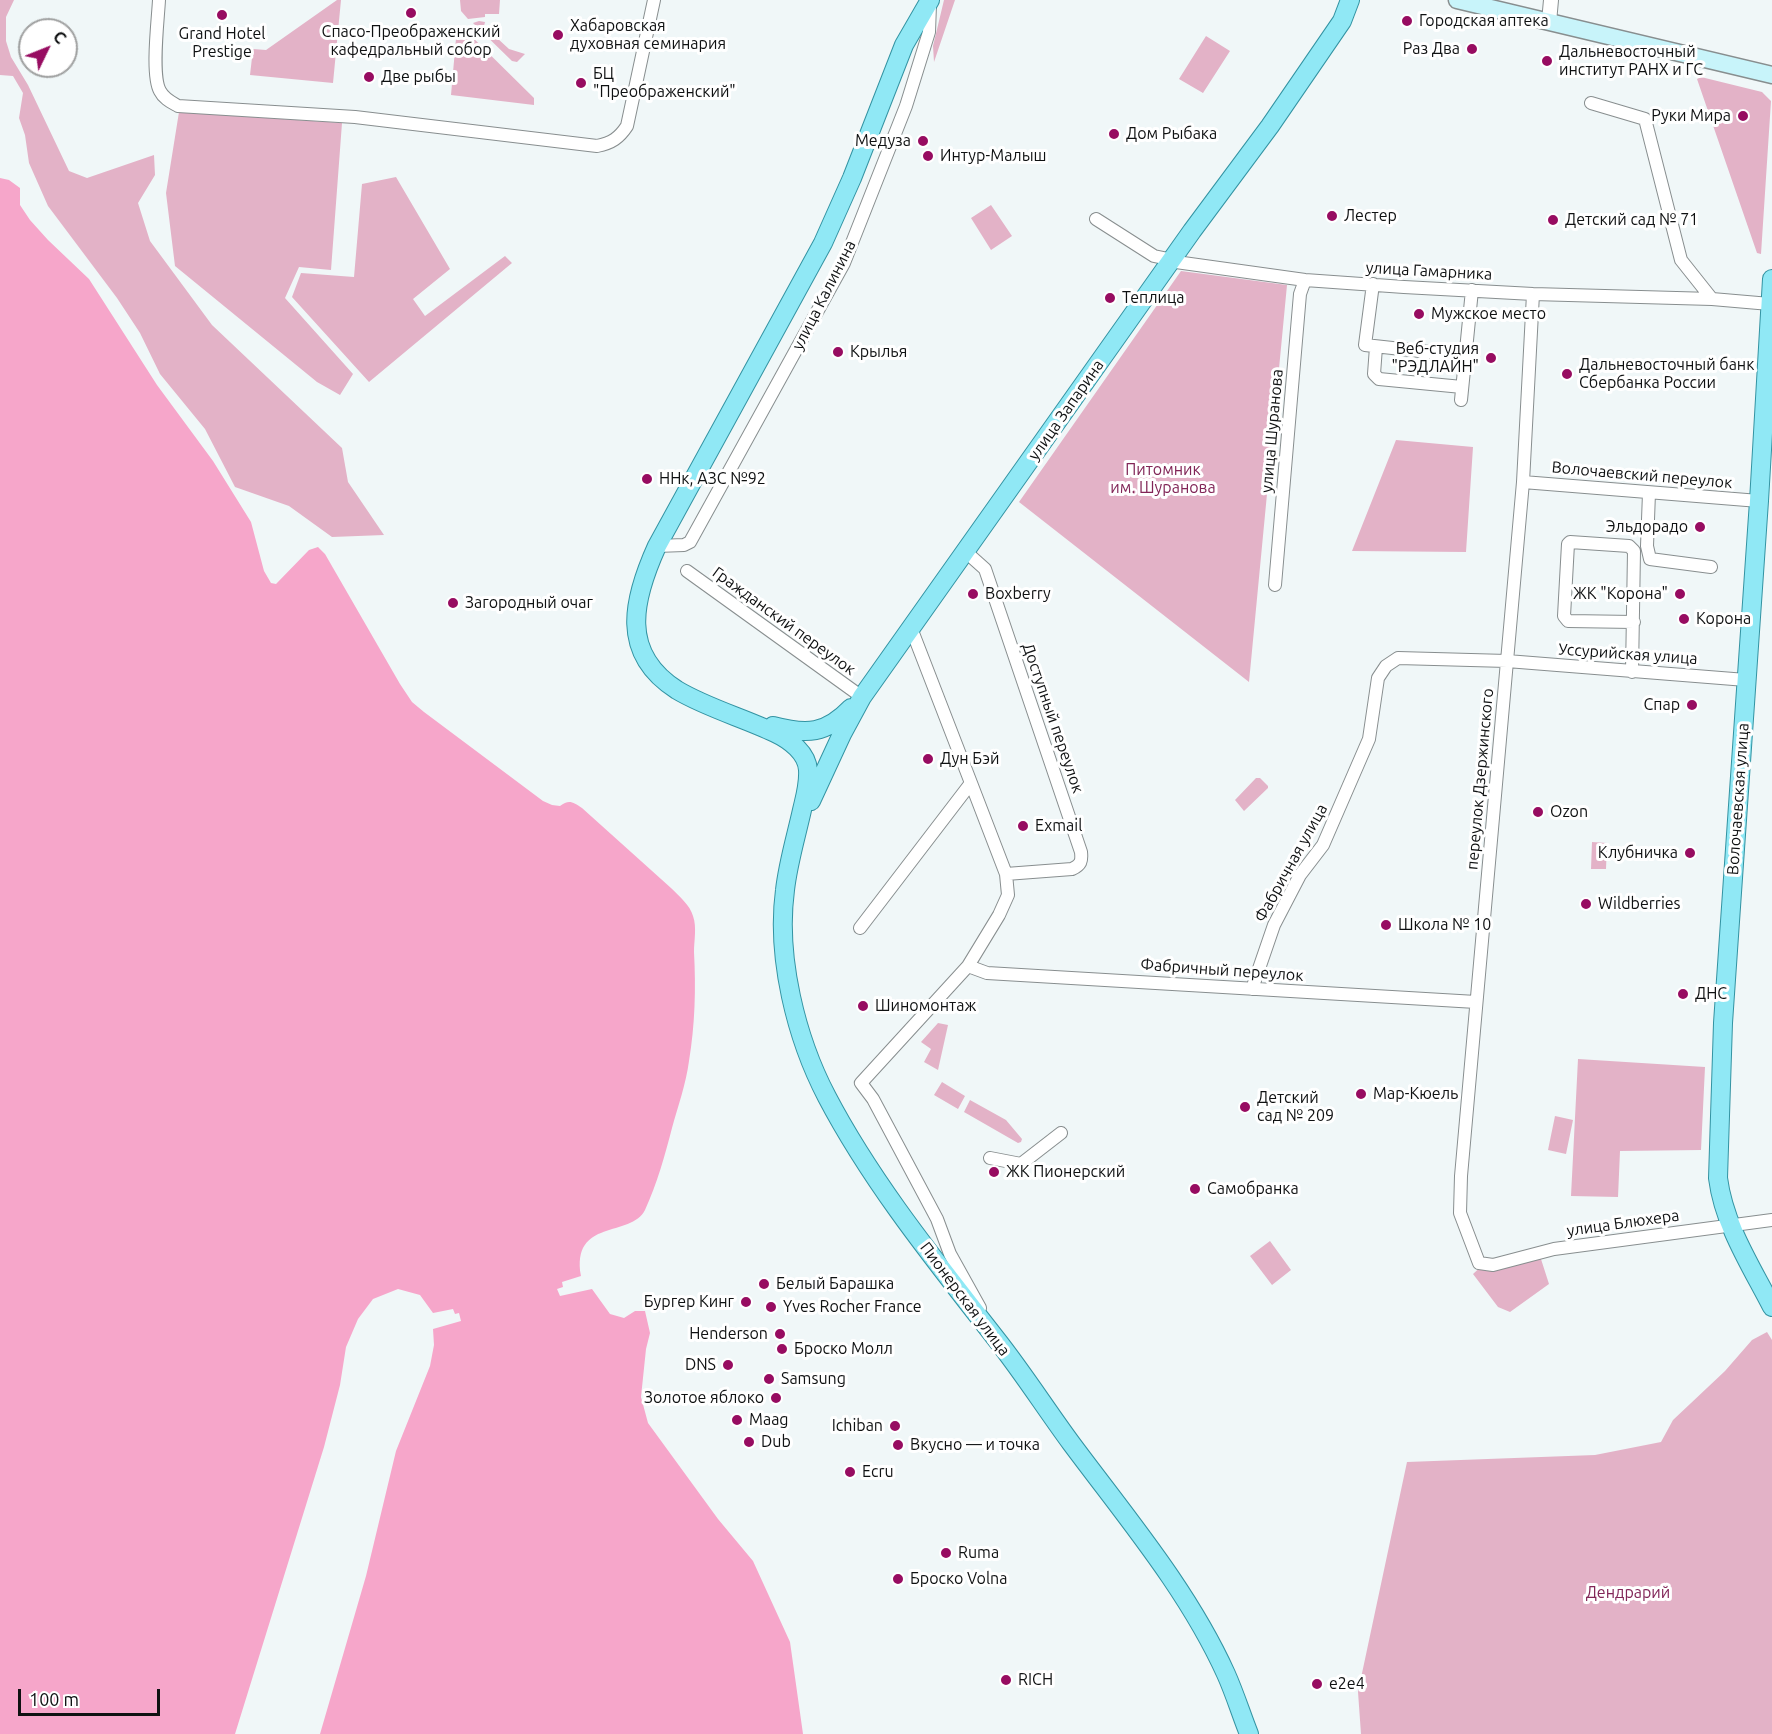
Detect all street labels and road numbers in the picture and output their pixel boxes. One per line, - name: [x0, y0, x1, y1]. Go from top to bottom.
- street label: улица Калинина: [788, 237, 860, 353]
- street label: улица Гамарника: [1365, 258, 1493, 284]
- street label: улица Запарина: [1024, 356, 1108, 464]
- street label: улица Шуранова: [1257, 368, 1287, 494]
- street label: Волочаевский переулок: [1551, 458, 1733, 492]
- street label: Гражданский переулок: [709, 563, 859, 679]
- street label: Доступный переулок: [1018, 640, 1088, 796]
- street label: Уссурийская улица: [1558, 640, 1698, 668]
- street label: переулок Дзержинского: [1462, 687, 1498, 871]
- street label: Волочаевская улица: [1723, 722, 1753, 876]
- street label: Фабричная улица: [1251, 801, 1331, 925]
- street label: Фабричный переулок: [1140, 955, 1304, 985]
- street label: улица Блюхера: [1565, 1206, 1681, 1240]
- street label: Пионерская улица: [916, 1238, 1014, 1360]

